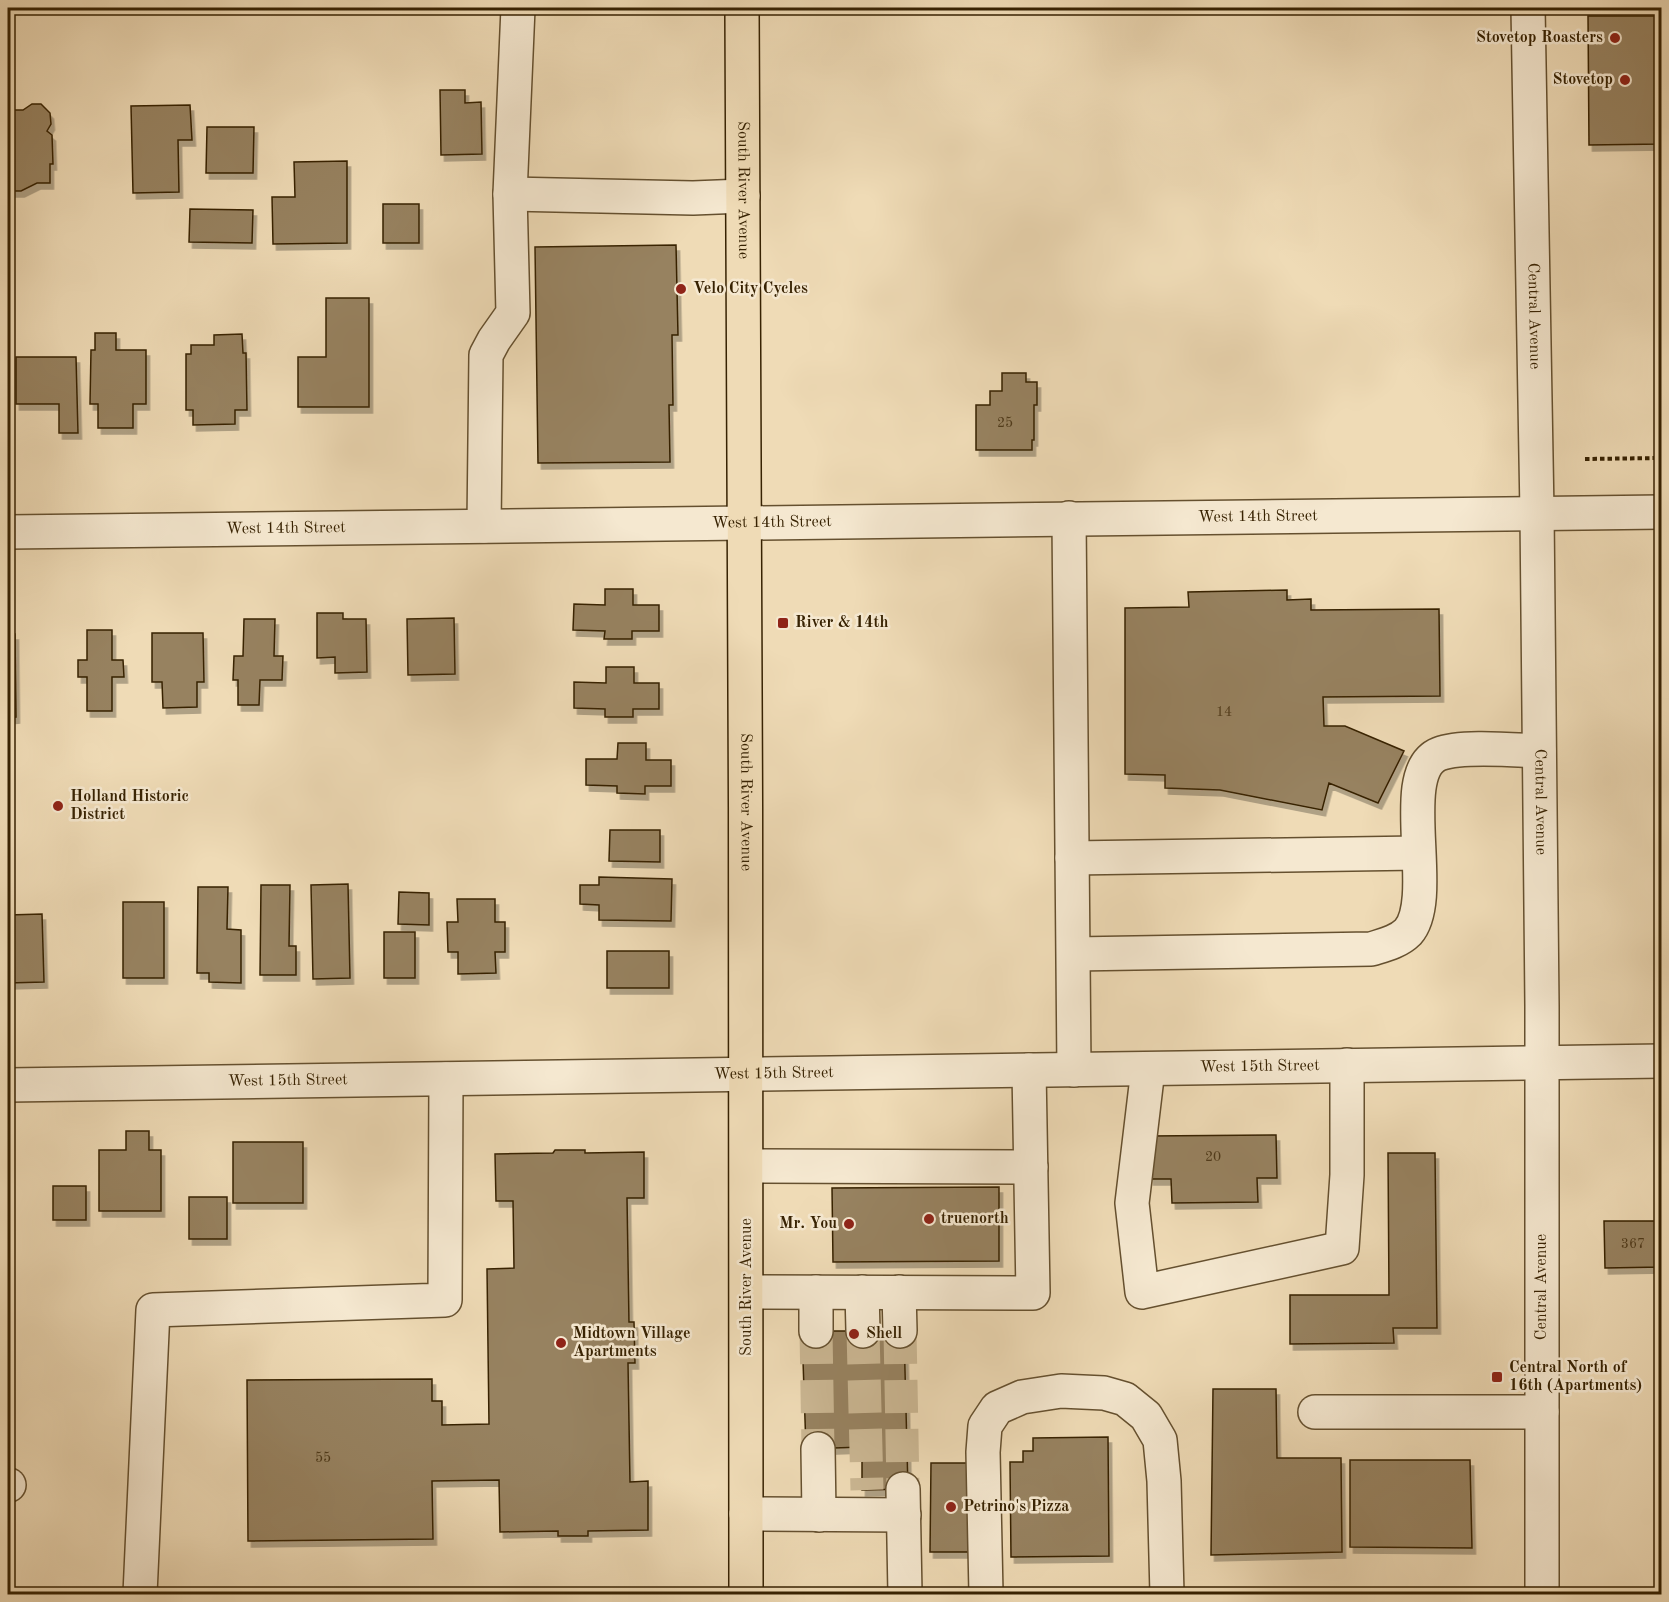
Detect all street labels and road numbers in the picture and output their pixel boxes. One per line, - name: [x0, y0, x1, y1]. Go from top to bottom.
- street label: South River Avenue: [734, 121, 751, 259]
- street label: Central Avenue: [1525, 263, 1542, 369]
- street label: West 14th Street: [1198, 508, 1318, 526]
- street label: West 14th Street: [712, 514, 832, 531]
- street label: West 14th Street: [226, 520, 346, 537]
- street label: South River Avenue: [737, 733, 754, 871]
- street label: Central Avenue: [1531, 749, 1548, 855]
- street label: West 15th Street: [1200, 1058, 1320, 1076]
- street label: West 15th Street: [714, 1065, 834, 1083]
- street label: West 15th Street: [228, 1072, 348, 1090]
- street label: South River Avenue: [739, 1218, 755, 1356]
- street label: Central Avenue: [1534, 1234, 1550, 1340]

